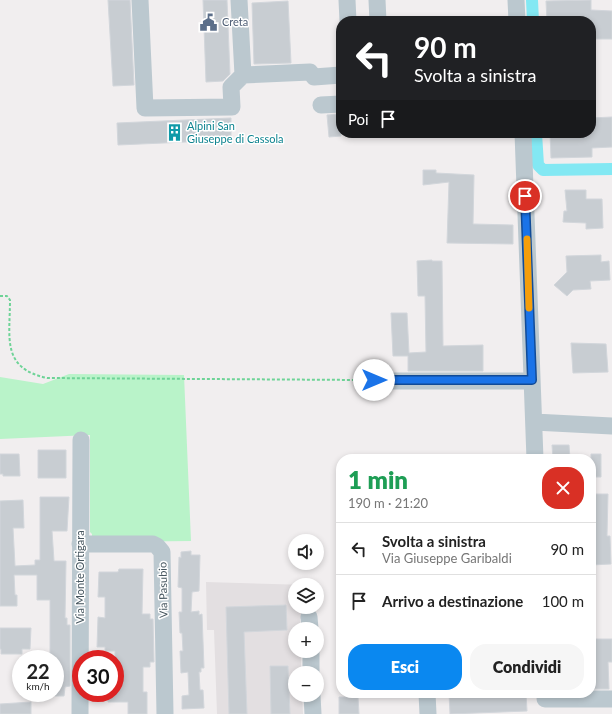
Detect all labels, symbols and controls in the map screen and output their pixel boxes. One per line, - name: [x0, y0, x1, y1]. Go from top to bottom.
- public building icon: Creta: [199, 12, 219, 32]
- place label: Creta: [222, 15, 248, 28]
- text: 90 m: [414, 30, 477, 64]
- icon: left: [348, 32, 400, 84]
- text: Svolta a sinistra: [414, 64, 536, 86]
- icon: arrive: [377, 108, 399, 130]
- text: Poi: [348, 110, 369, 128]
- place label: Alpini San Giuseppe di Cassola: [187, 119, 284, 145]
- building icon: Alpini San Giuseppe di Cassola: [164, 122, 184, 142]
- pin: [508, 179, 542, 213]
- icon: arrive: [514, 185, 536, 207]
- position arrow: [353, 359, 395, 401]
- text: 1 min: [348, 465, 408, 494]
- button: close: [542, 467, 584, 509]
- text: 190 m · 21:20: [348, 495, 428, 511]
- street label: Via Monte Ortigara: [73, 530, 86, 624]
- text: Svolta a sinistra: [382, 532, 486, 550]
- map controls: [288, 534, 324, 702]
- button: sound: [288, 534, 324, 570]
- icon: left: [348, 538, 370, 560]
- text: 90 m: [550, 540, 584, 558]
- text: Via Giuseppe Garibaldi: [382, 550, 512, 566]
- street label: Via Pasubio: [156, 562, 169, 618]
- button: layers: [288, 578, 324, 614]
- icon: arrive: [348, 590, 370, 612]
- text: Arrivo a destinazione: [382, 592, 523, 610]
- text: 100 m: [542, 592, 584, 610]
- button: +: [288, 622, 324, 658]
- button: Esci: [348, 644, 462, 690]
- button: Condividi: [470, 644, 584, 690]
- speed limit sign: 30: [72, 650, 124, 702]
- text: 22: [26, 659, 50, 683]
- button: −: [288, 666, 324, 702]
- text: km/h: [26, 680, 50, 692]

